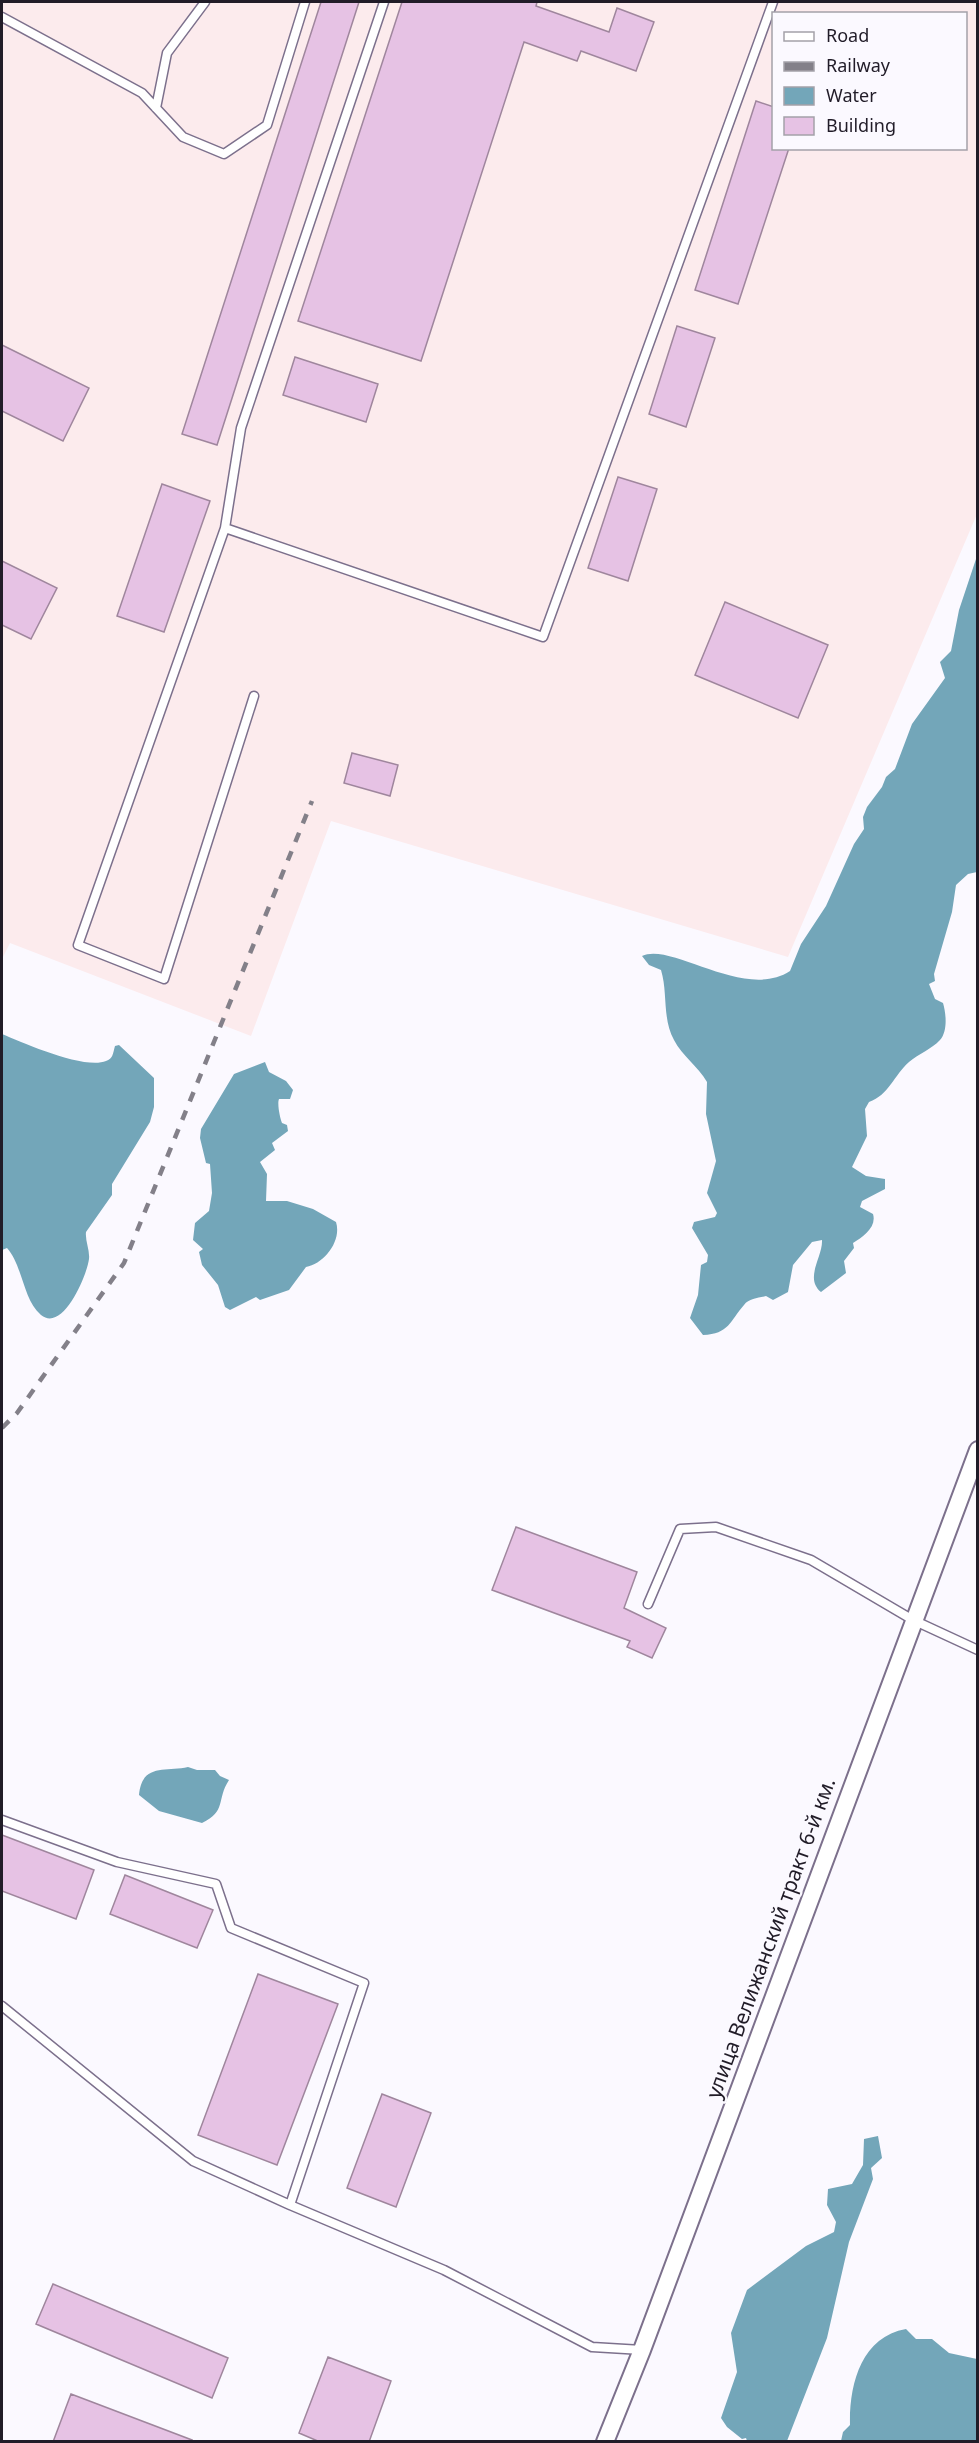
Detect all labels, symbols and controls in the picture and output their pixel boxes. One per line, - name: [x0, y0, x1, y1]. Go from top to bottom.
- legend: [772, 12, 967, 150]
- text: Road: [826, 23, 869, 47]
- text: Railway: [826, 53, 891, 77]
- text: Water: [826, 83, 877, 107]
- text: Building: [826, 113, 896, 137]
- street label: улица Велижанский тракт 6-й км.: [699, 1773, 841, 2102]

